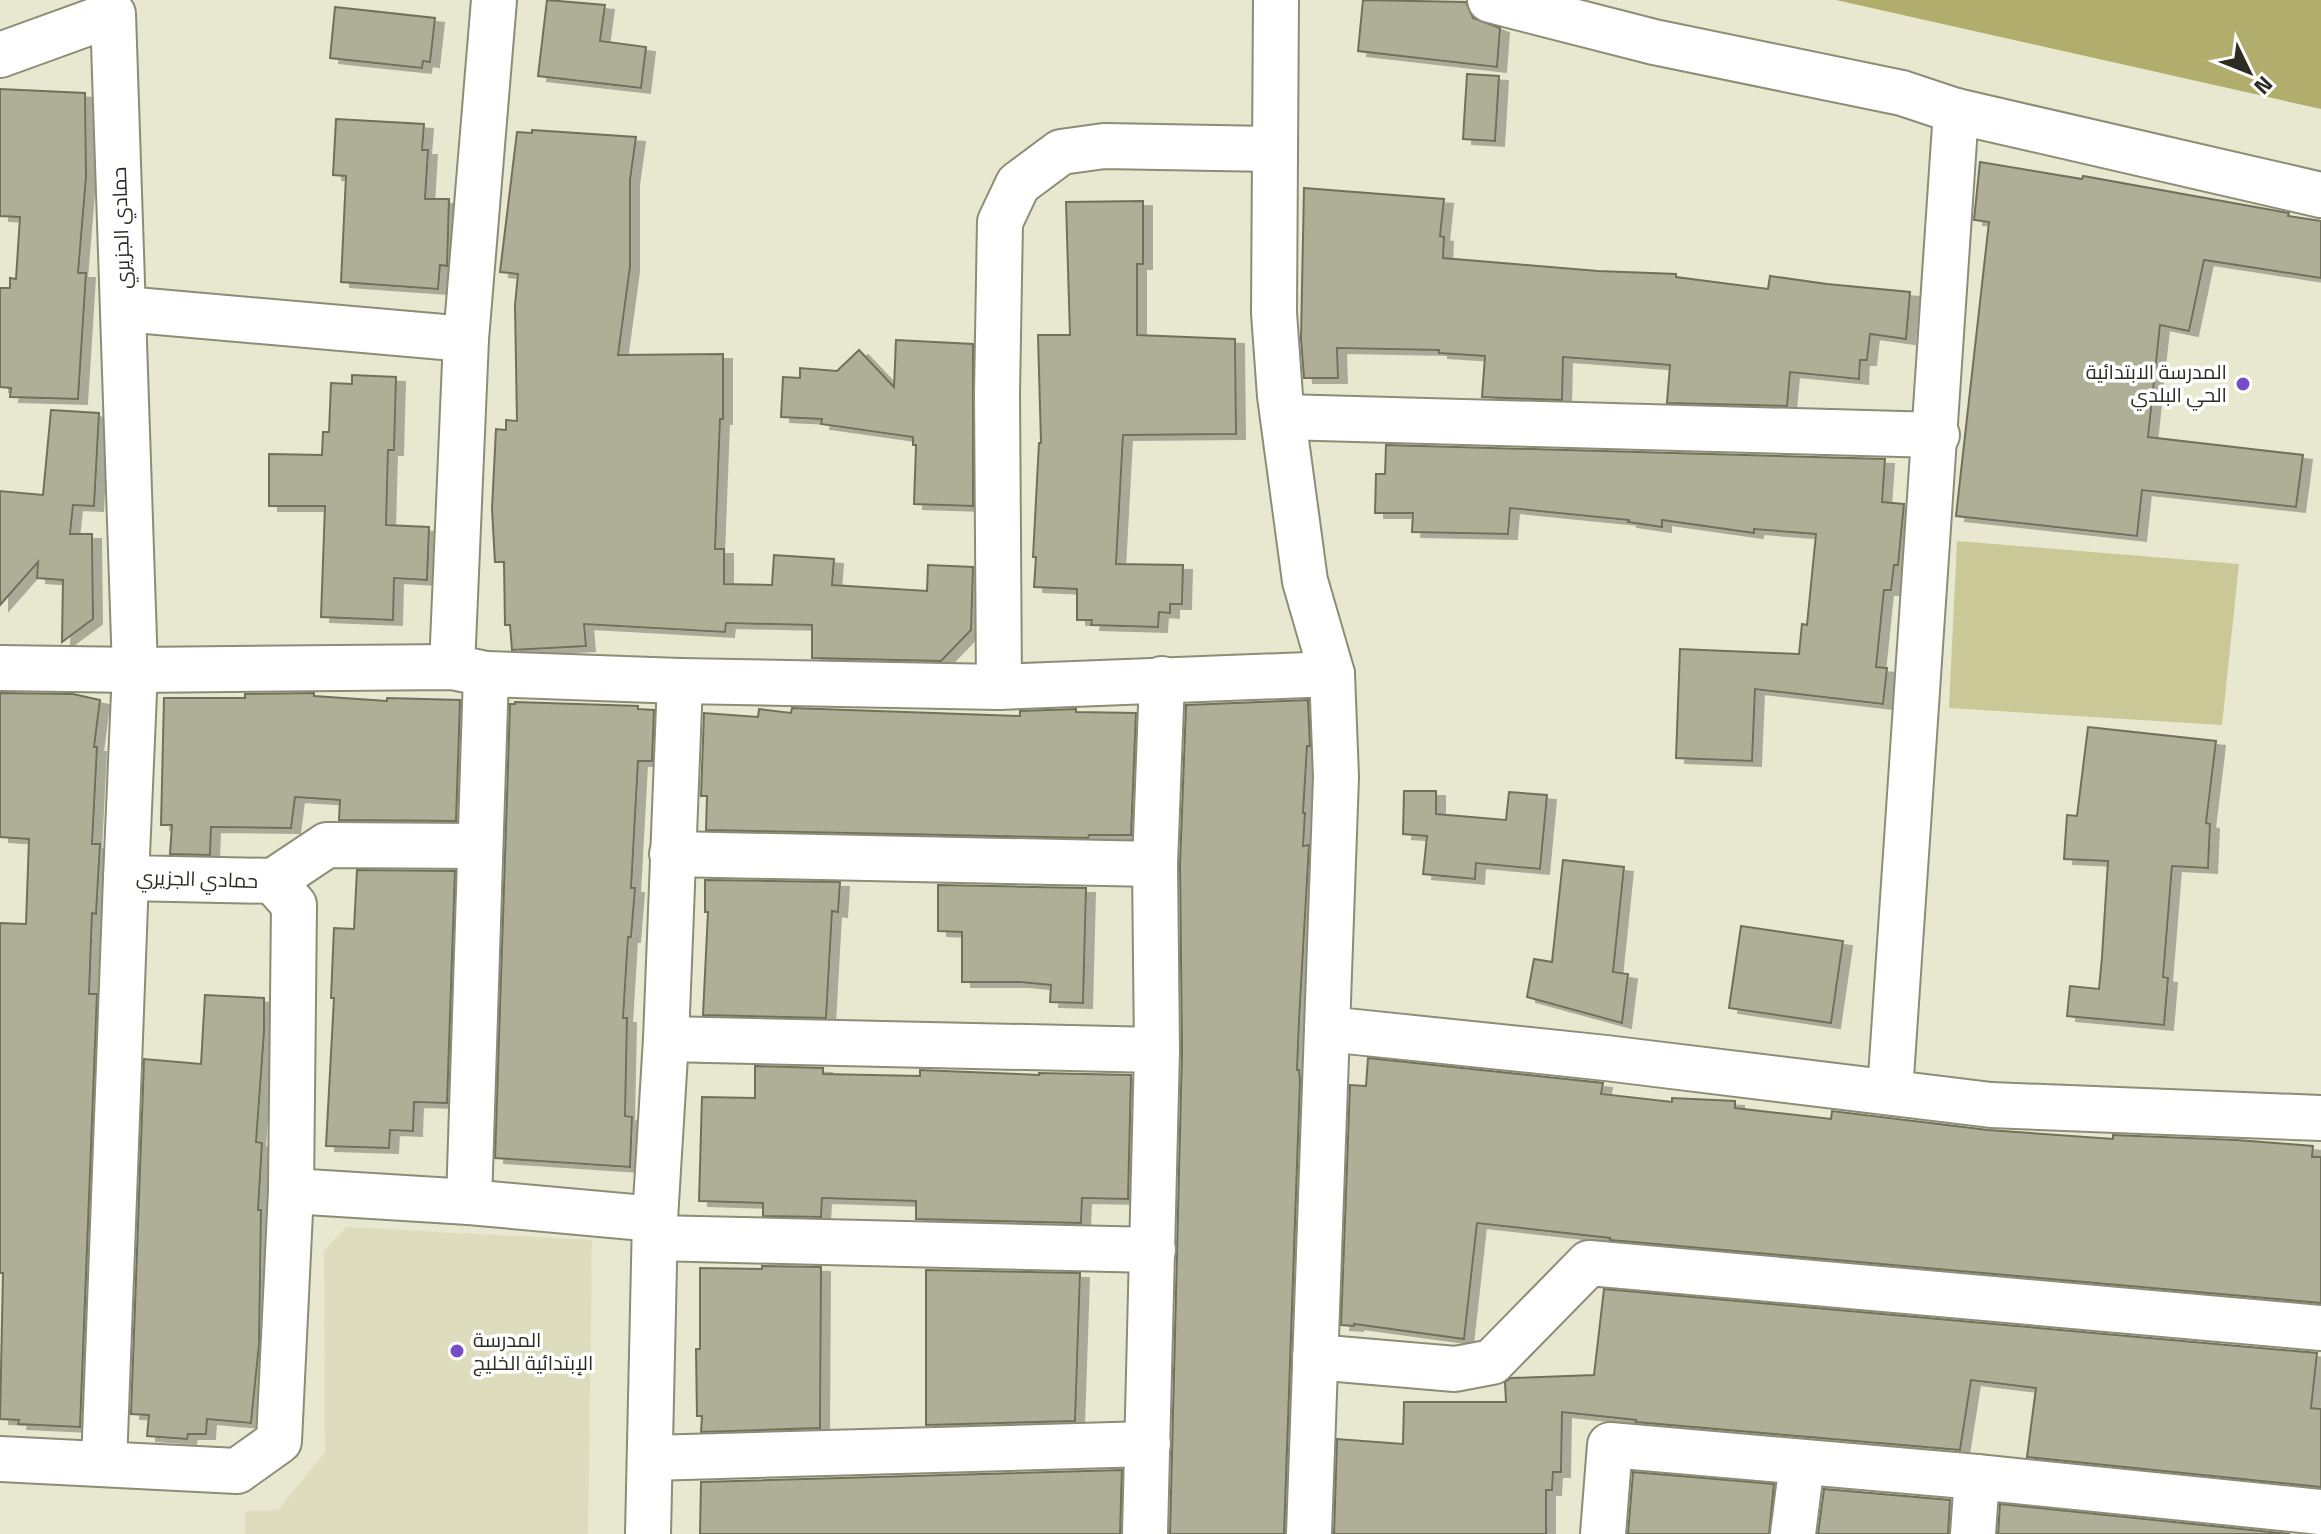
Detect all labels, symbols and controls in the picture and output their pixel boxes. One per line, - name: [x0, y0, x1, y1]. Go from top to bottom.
- north arrow: [2209, 32, 2289, 112]
- text: N: [2246, 68, 2281, 103]
- street label: حمادي الجزيري: [103, 166, 139, 290]
- place label: المدرسة الابتدائية الحي البلدي: [2086, 356, 2227, 411]
- marker: المدرسة الابتدائية الحي البلدي: [2234, 375, 2252, 393]
- street label: حمادي الجزيري: [135, 861, 259, 897]
- place label: المدرسة الإبتدائية الخليج: [473, 1324, 593, 1378]
- marker: المدرسة الإبتدائية الخليج: [448, 1342, 466, 1360]

